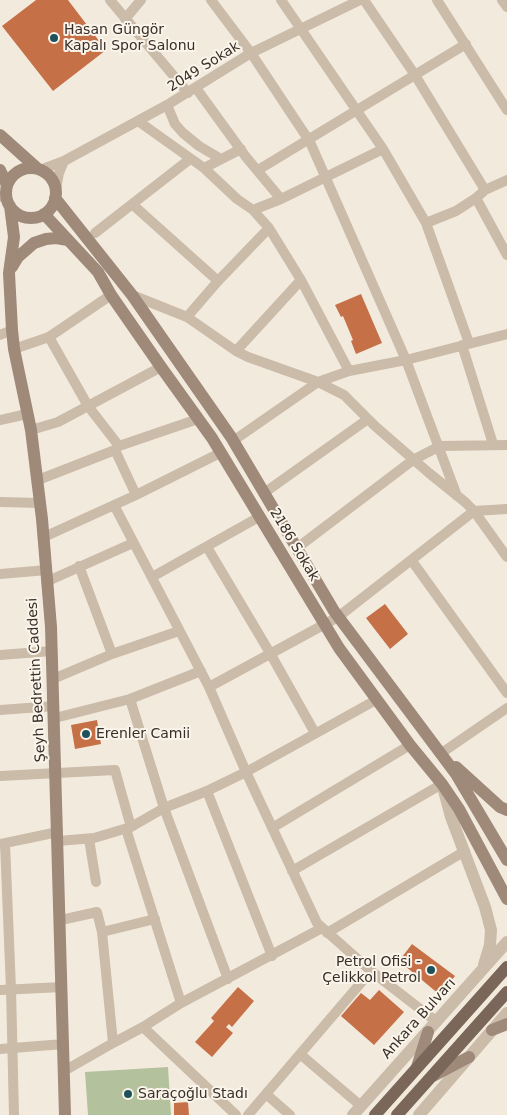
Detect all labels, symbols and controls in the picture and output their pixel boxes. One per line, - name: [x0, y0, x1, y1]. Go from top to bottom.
- place label: Hasan Güngör Kapalı Spor Salonu: [64, 22, 195, 54]
- marker: Hasan Güngör Kapalı Spor Salonu: [48, 32, 60, 44]
- street label: 2049 Sokak: [165, 38, 243, 96]
- street label: 2186 Sokak: [266, 505, 322, 585]
- street label: Şeyh Bedrettin Caddesi: [24, 597, 50, 763]
- place label: Erenler Camii: [96, 726, 190, 742]
- marker: Erenler Camii: [80, 728, 92, 740]
- place label: Petrol Ofisi - Çelikkol Petrol: [322, 954, 421, 986]
- marker: Petrol Ofisi - Çelikkol Petrol: [425, 964, 437, 976]
- street label: Ankara Bulvarı: [378, 975, 460, 1063]
- place label: Saraçoğlu Stadı: [138, 1086, 248, 1102]
- marker: Saraçoğlu Stadı: [122, 1088, 134, 1100]

